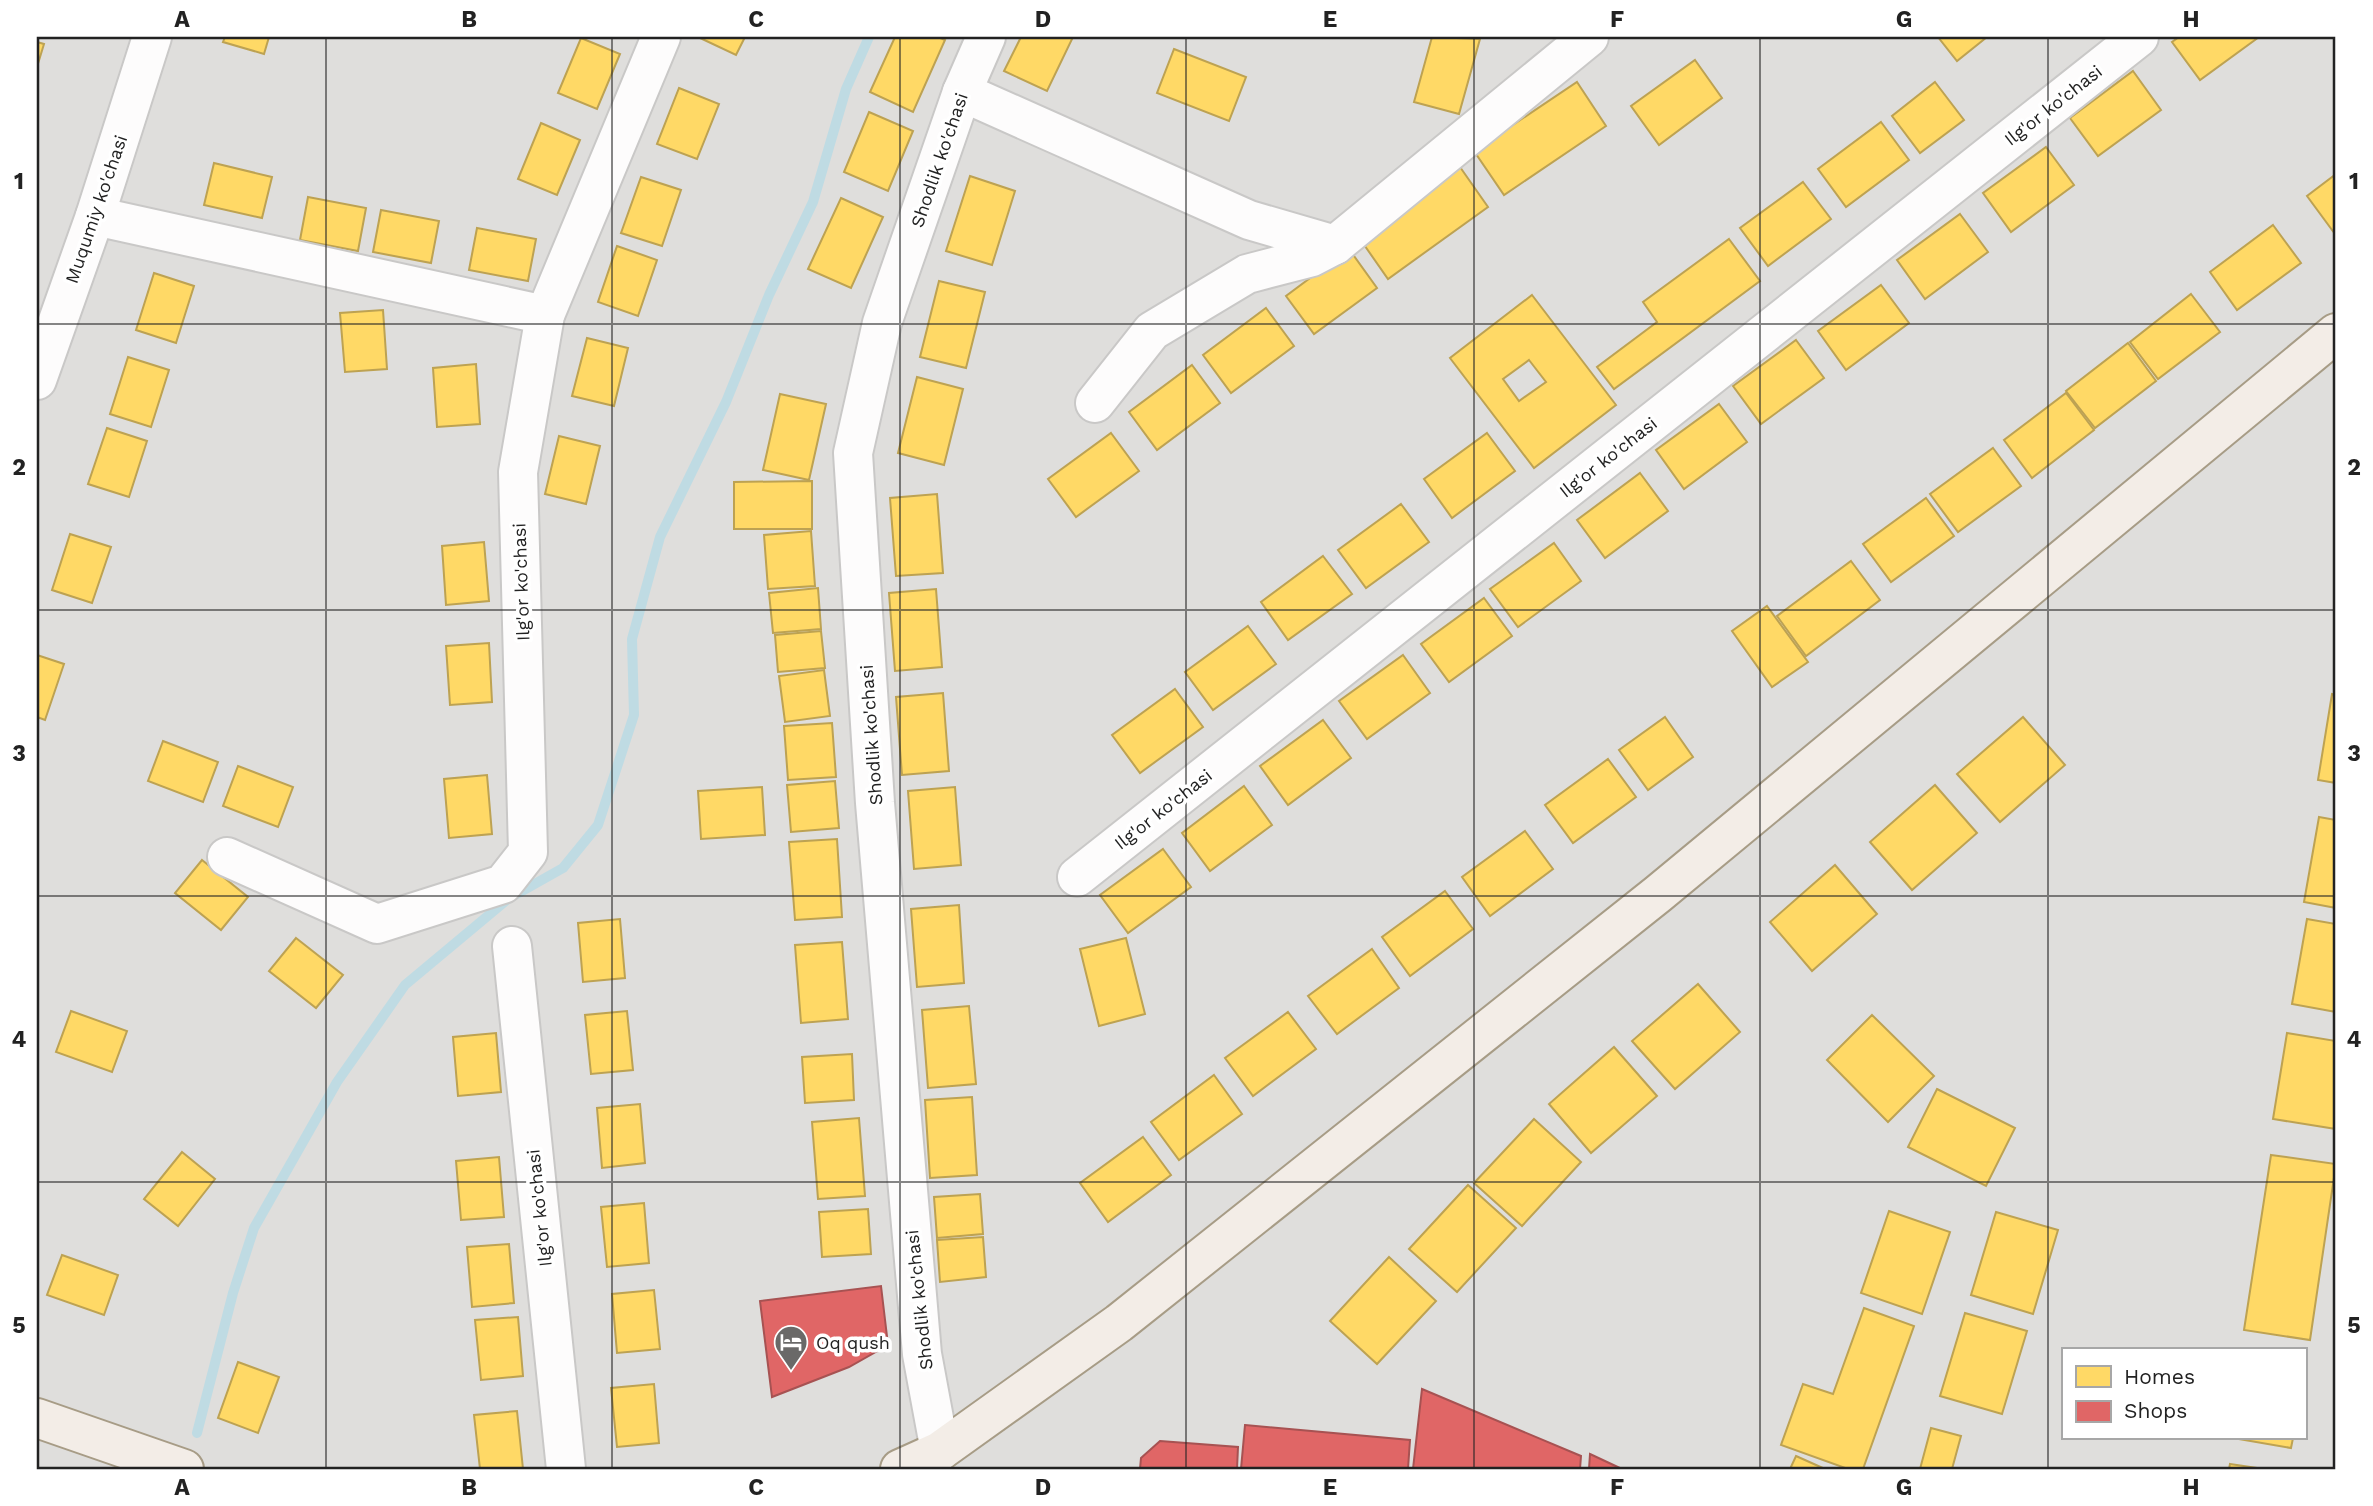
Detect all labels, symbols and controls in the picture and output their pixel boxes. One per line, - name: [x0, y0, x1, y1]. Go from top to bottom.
- text: A: [174, 6, 190, 33]
- text: B: [461, 6, 477, 33]
- text: C: [748, 6, 764, 33]
- text: D: [1035, 6, 1051, 33]
- text: E: [1323, 6, 1337, 33]
- text: F: [1610, 6, 1624, 33]
- text: G: [1896, 6, 1912, 33]
- text: H: [2182, 6, 2200, 33]
- street label: Ilg'or ko'chasi: [2000, 60, 2106, 150]
- street label: Shodlik ko'chasi: [906, 90, 972, 230]
- street label: Muqumiy ko'chasi: [61, 132, 131, 286]
- text: 1: [14, 168, 24, 195]
- text: 1: [2349, 168, 2359, 195]
- street label: Ilg'or ko'chasi: [1555, 412, 1661, 502]
- text: 2: [12, 454, 26, 481]
- text: 2: [2347, 454, 2361, 481]
- street label: Ilg'or ko'chasi: [508, 523, 534, 641]
- street label: Shodlik ko'chasi: [856, 664, 886, 806]
- text: 3: [12, 740, 26, 767]
- text: 3: [2347, 740, 2361, 767]
- street label: Ilg'or ko'chasi: [1110, 764, 1216, 854]
- text: 4: [12, 1026, 27, 1053]
- text: 4: [2347, 1026, 2362, 1053]
- street label: Ilg'or ko'chasi: [522, 1148, 556, 1268]
- street label: Shodlik ko'chasi: [901, 1229, 937, 1371]
- text: 5: [12, 1312, 26, 1339]
- text: 5: [2347, 1312, 2361, 1339]
- hotel icon: Oq qush: [772, 1323, 810, 1372]
- place label: Oq qush: [816, 1332, 890, 1353]
- legend: [2062, 1348, 2306, 1440]
- text: Homes: [2124, 1364, 2195, 1389]
- text: Shops: [2124, 1398, 2187, 1423]
- text: A: [174, 1474, 190, 1501]
- text: B: [461, 1474, 477, 1501]
- text: C: [748, 1474, 764, 1501]
- text: D: [1035, 1474, 1051, 1501]
- text: E: [1323, 1474, 1337, 1501]
- text: F: [1610, 1474, 1624, 1501]
- text: G: [1896, 1474, 1912, 1501]
- text: H: [2182, 1474, 2200, 1501]

